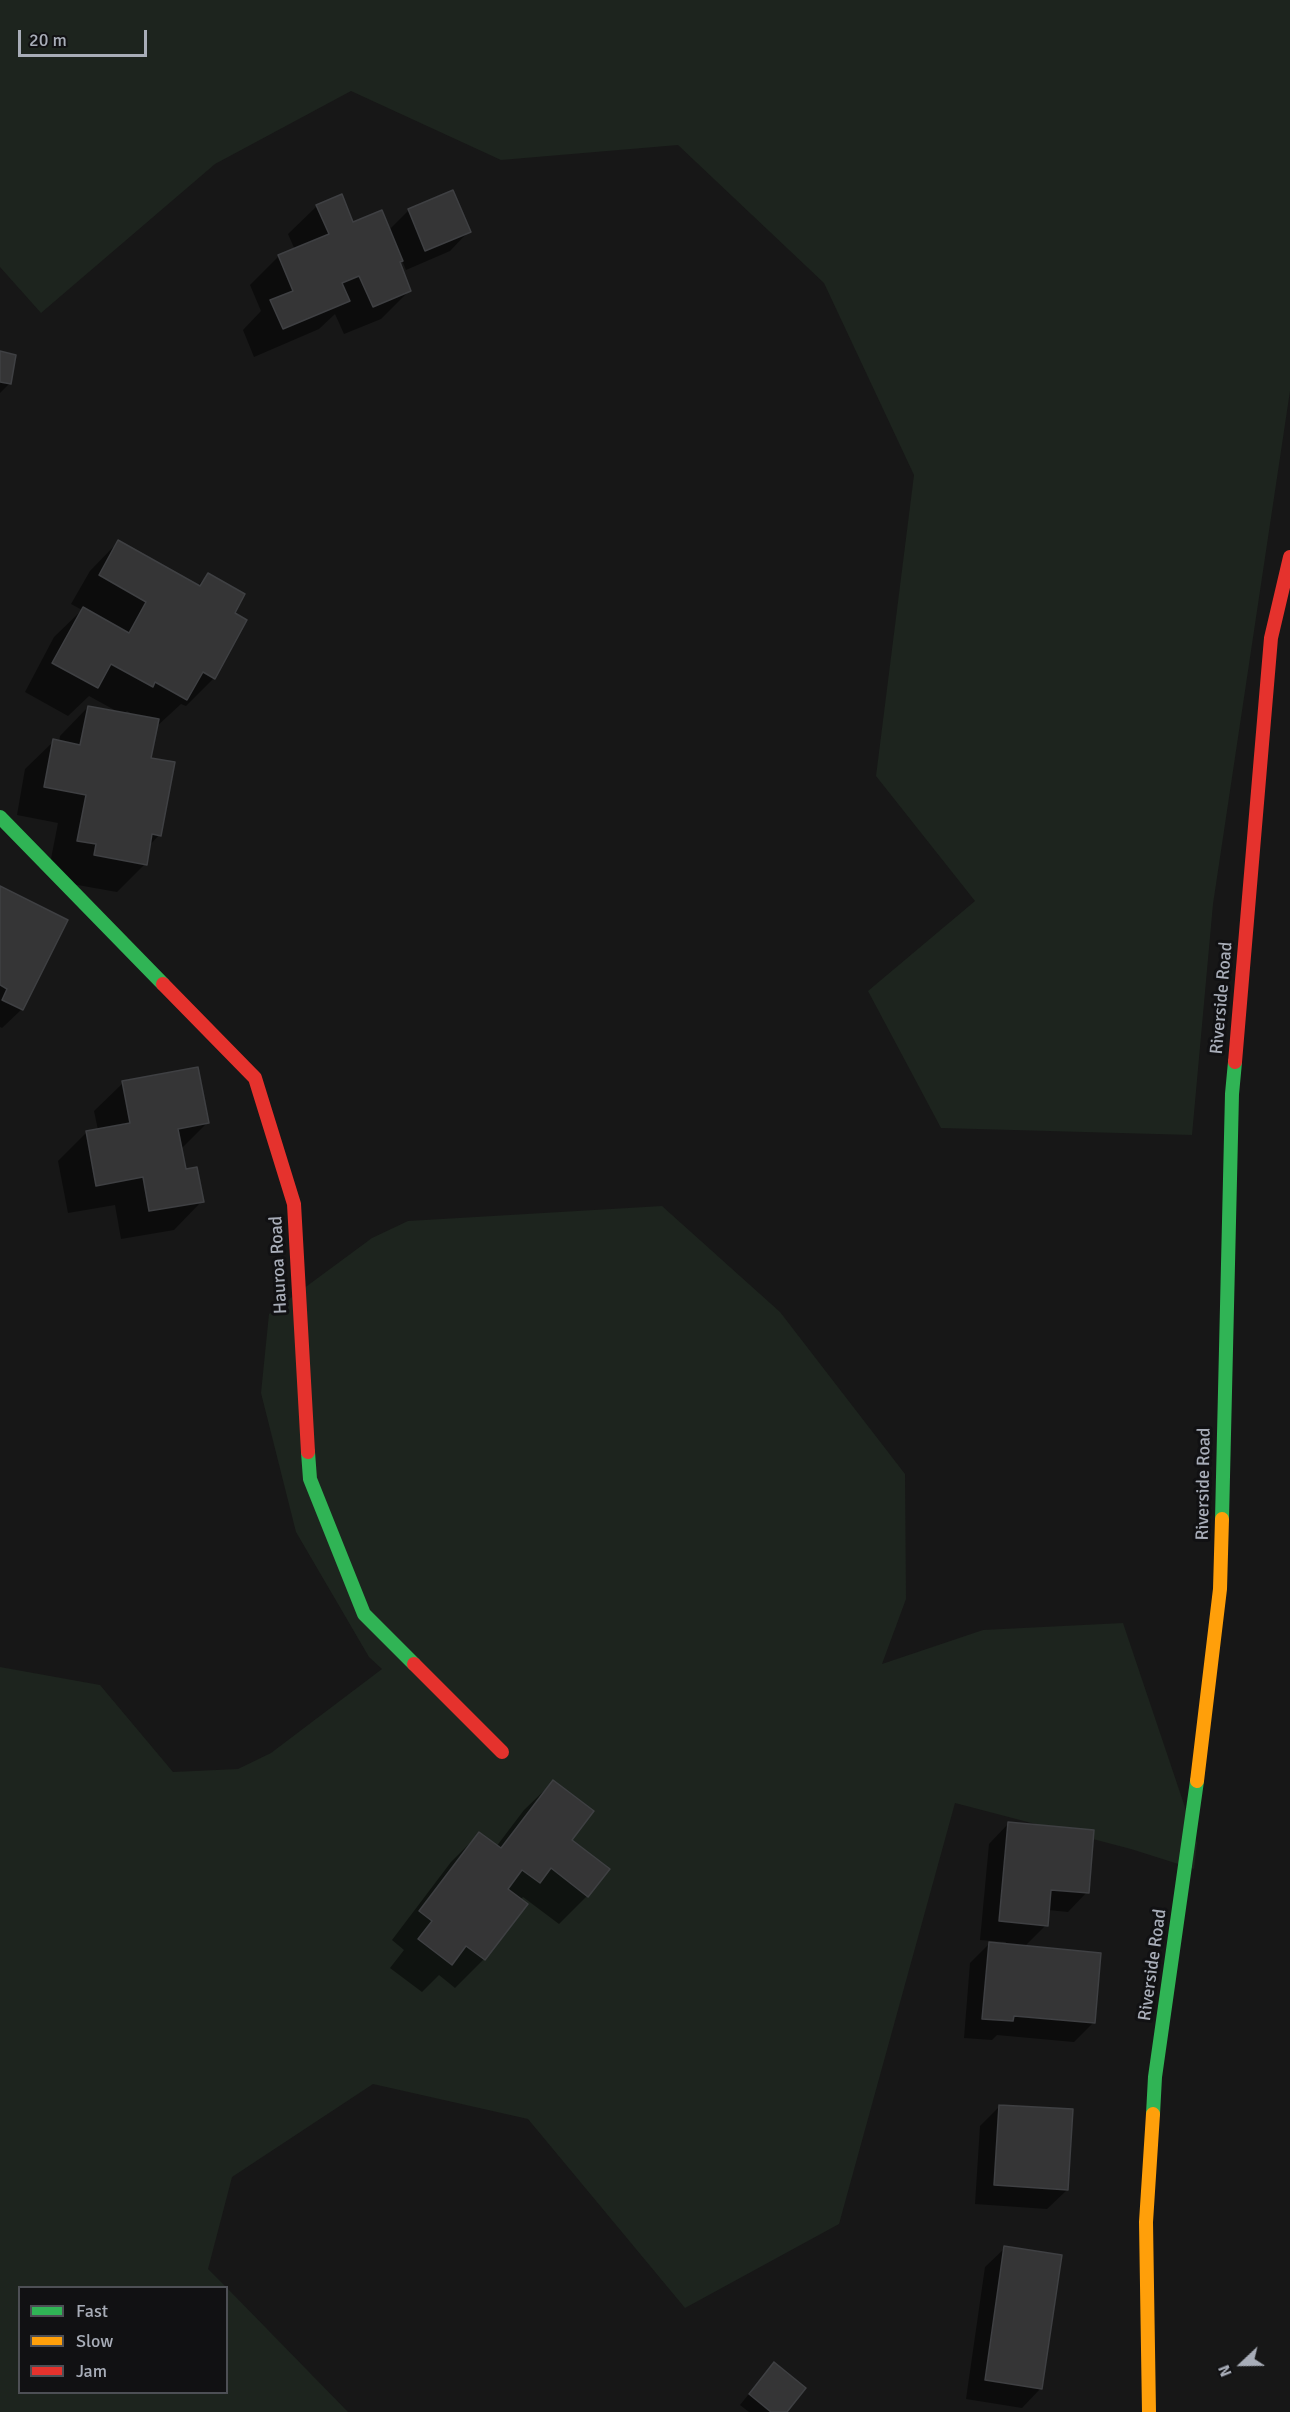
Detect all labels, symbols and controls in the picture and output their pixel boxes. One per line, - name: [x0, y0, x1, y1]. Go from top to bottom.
- scale bar: [21, 18, 150, 56]
- text: 20 m: [29, 29, 67, 51]
- street label: Riverside Road: [1206, 941, 1238, 1055]
- street label: Hauroa Road: [266, 1215, 292, 1315]
- street label: Riverside Road: [1192, 1427, 1216, 1541]
- street label: Riverside Road: [1134, 1908, 1172, 2022]
- legend: [18, 2286, 228, 2394]
- text: Fast: [76, 2300, 108, 2322]
- text: Slow: [76, 2330, 113, 2352]
- north arrow: [1212, 2334, 1272, 2394]
- text: Jam: [76, 2360, 107, 2382]
- text: N: [1214, 2362, 1237, 2380]

